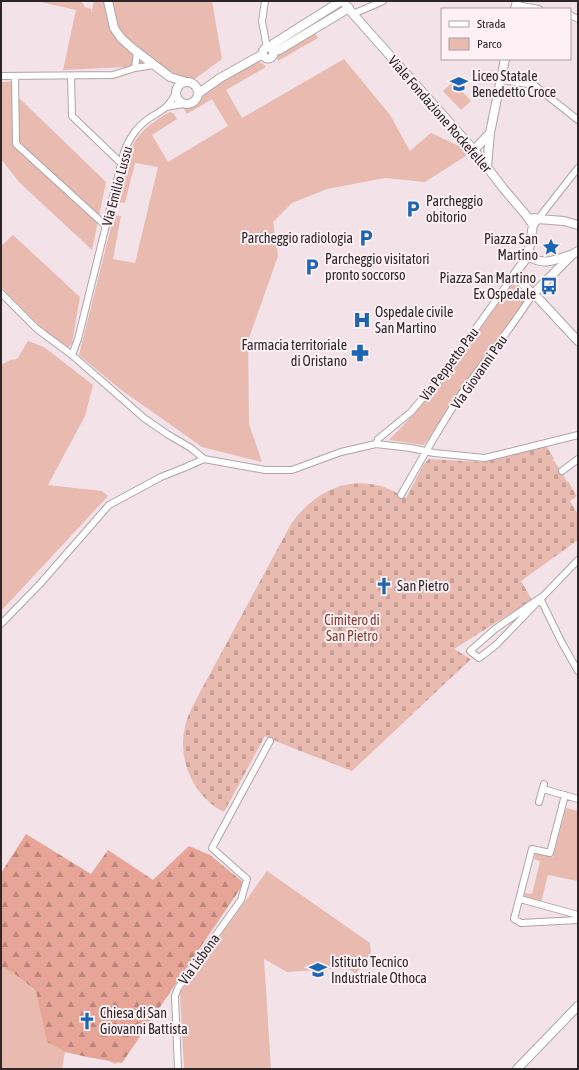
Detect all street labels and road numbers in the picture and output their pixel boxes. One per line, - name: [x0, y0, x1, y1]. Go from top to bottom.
- street label: Viale Fondazione Rockefeller: [385, 52, 496, 176]
- street label: Via Emilio Lussu: [99, 144, 135, 228]
- street label: Via Peppetto Pau: [416, 324, 482, 404]
- street label: Via Giovanni Pau: [448, 332, 510, 412]
- street label: Via Lisbona: [175, 931, 223, 987]

